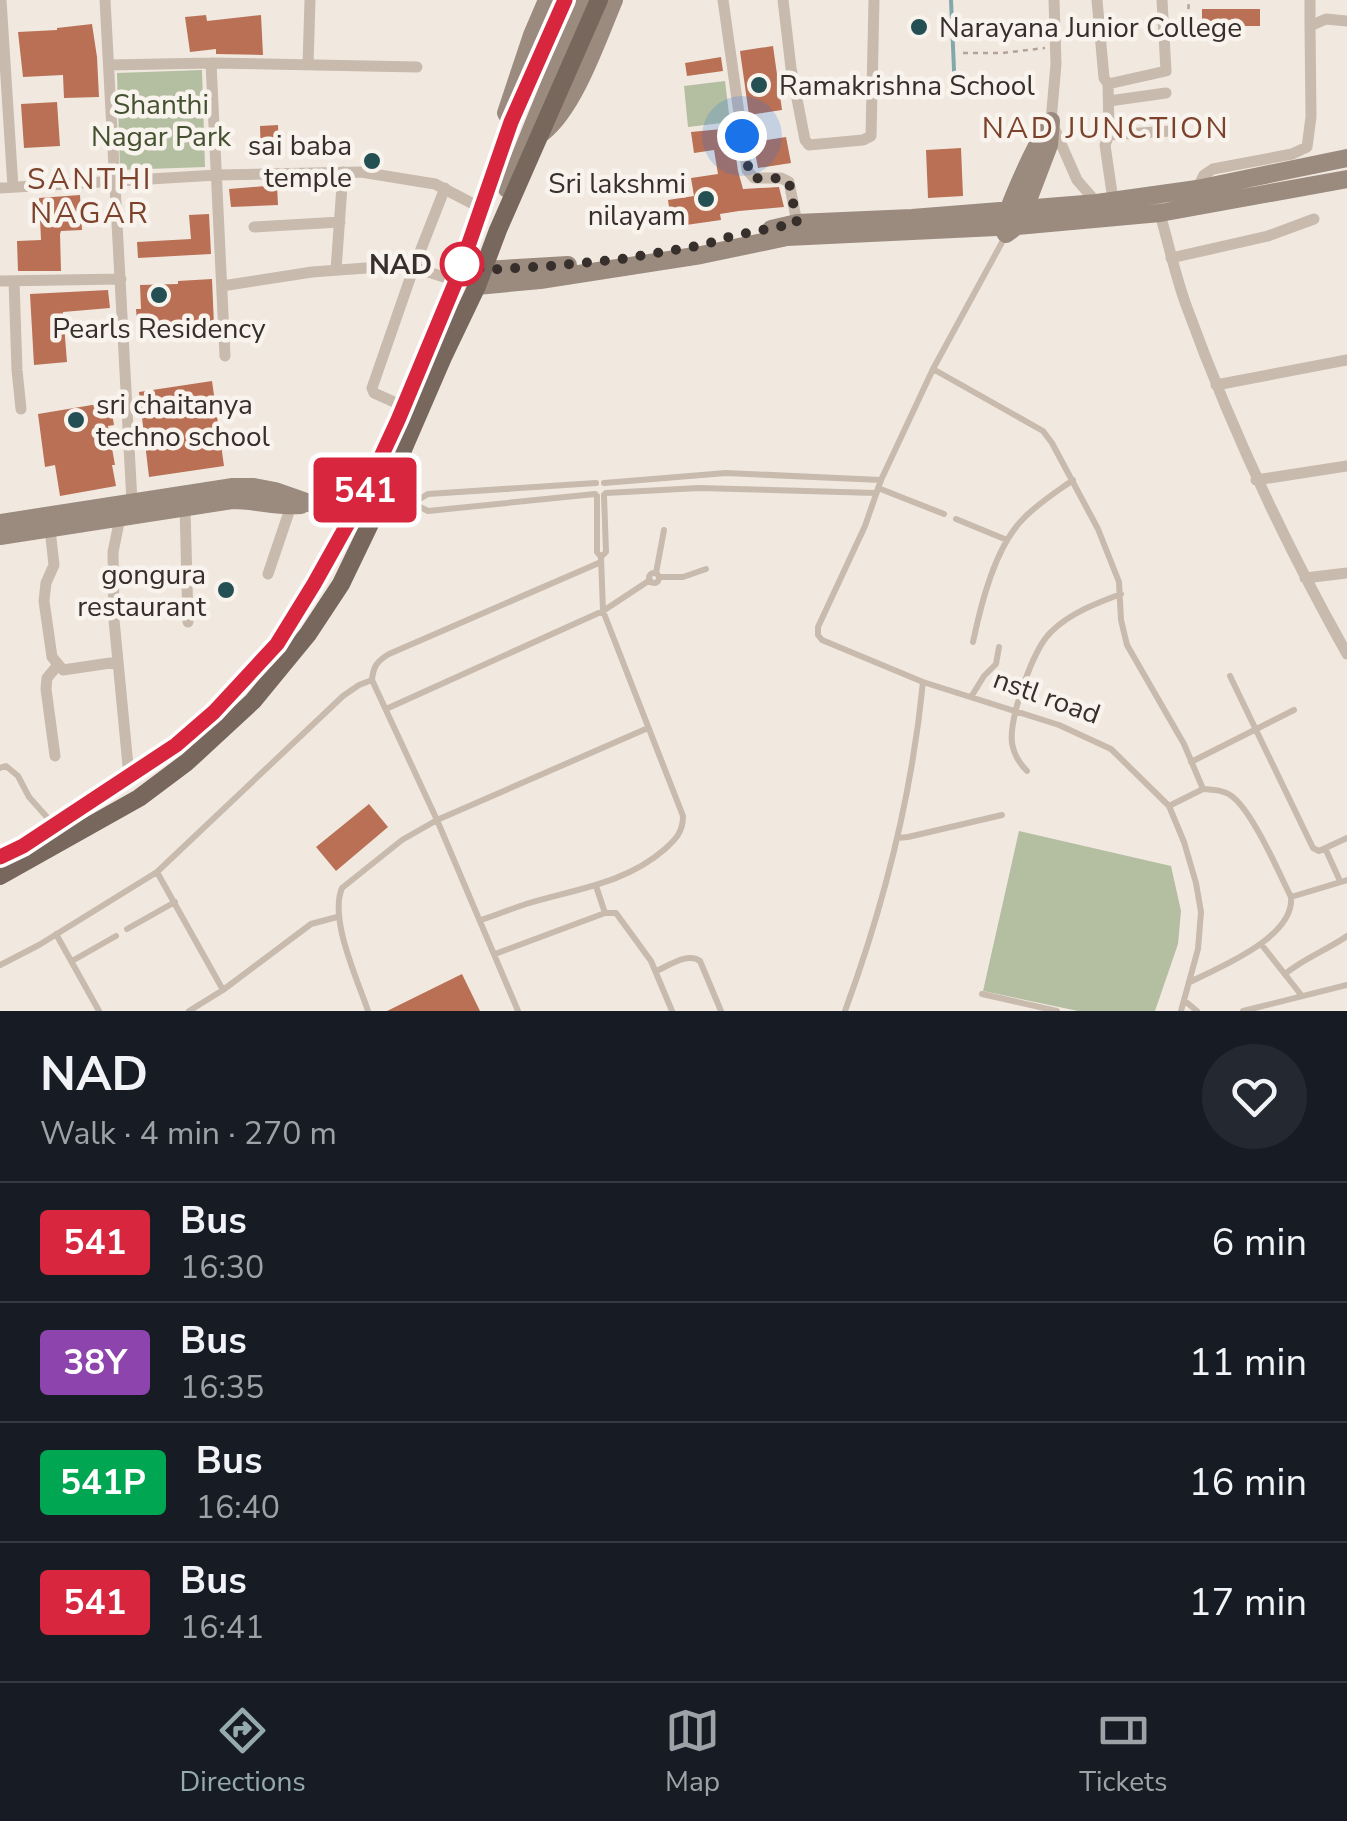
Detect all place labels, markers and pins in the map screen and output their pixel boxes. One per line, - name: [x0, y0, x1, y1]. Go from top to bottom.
- place label: Narayana Junior College: [939, 9, 1242, 47]
- marker: Narayana Junior College: [908, 16, 930, 38]
- place label: Ramakrishna School: [779, 67, 1035, 105]
- marker: Ramakrishna School: [748, 74, 770, 96]
- place label: sai baba temple: [248, 127, 352, 197]
- marker: sai baba temple: [361, 150, 383, 172]
- place label: Sri lakshmi nilayam: [548, 165, 686, 235]
- marker: Sri lakshmi nilayam: [695, 188, 717, 210]
- marker: NAD: [441, 243, 483, 285]
- place label: NAD: [369, 246, 432, 284]
- marker: Pearls Residency: [148, 284, 170, 306]
- place label: Pearls Residency: [52, 310, 266, 348]
- place label: sri chaitanya techno school: [96, 386, 271, 456]
- marker: sri chaitanya techno school: [65, 409, 87, 431]
- place label: gongura restaurant: [77, 556, 206, 626]
- marker: gongura restaurant: [215, 579, 237, 601]

